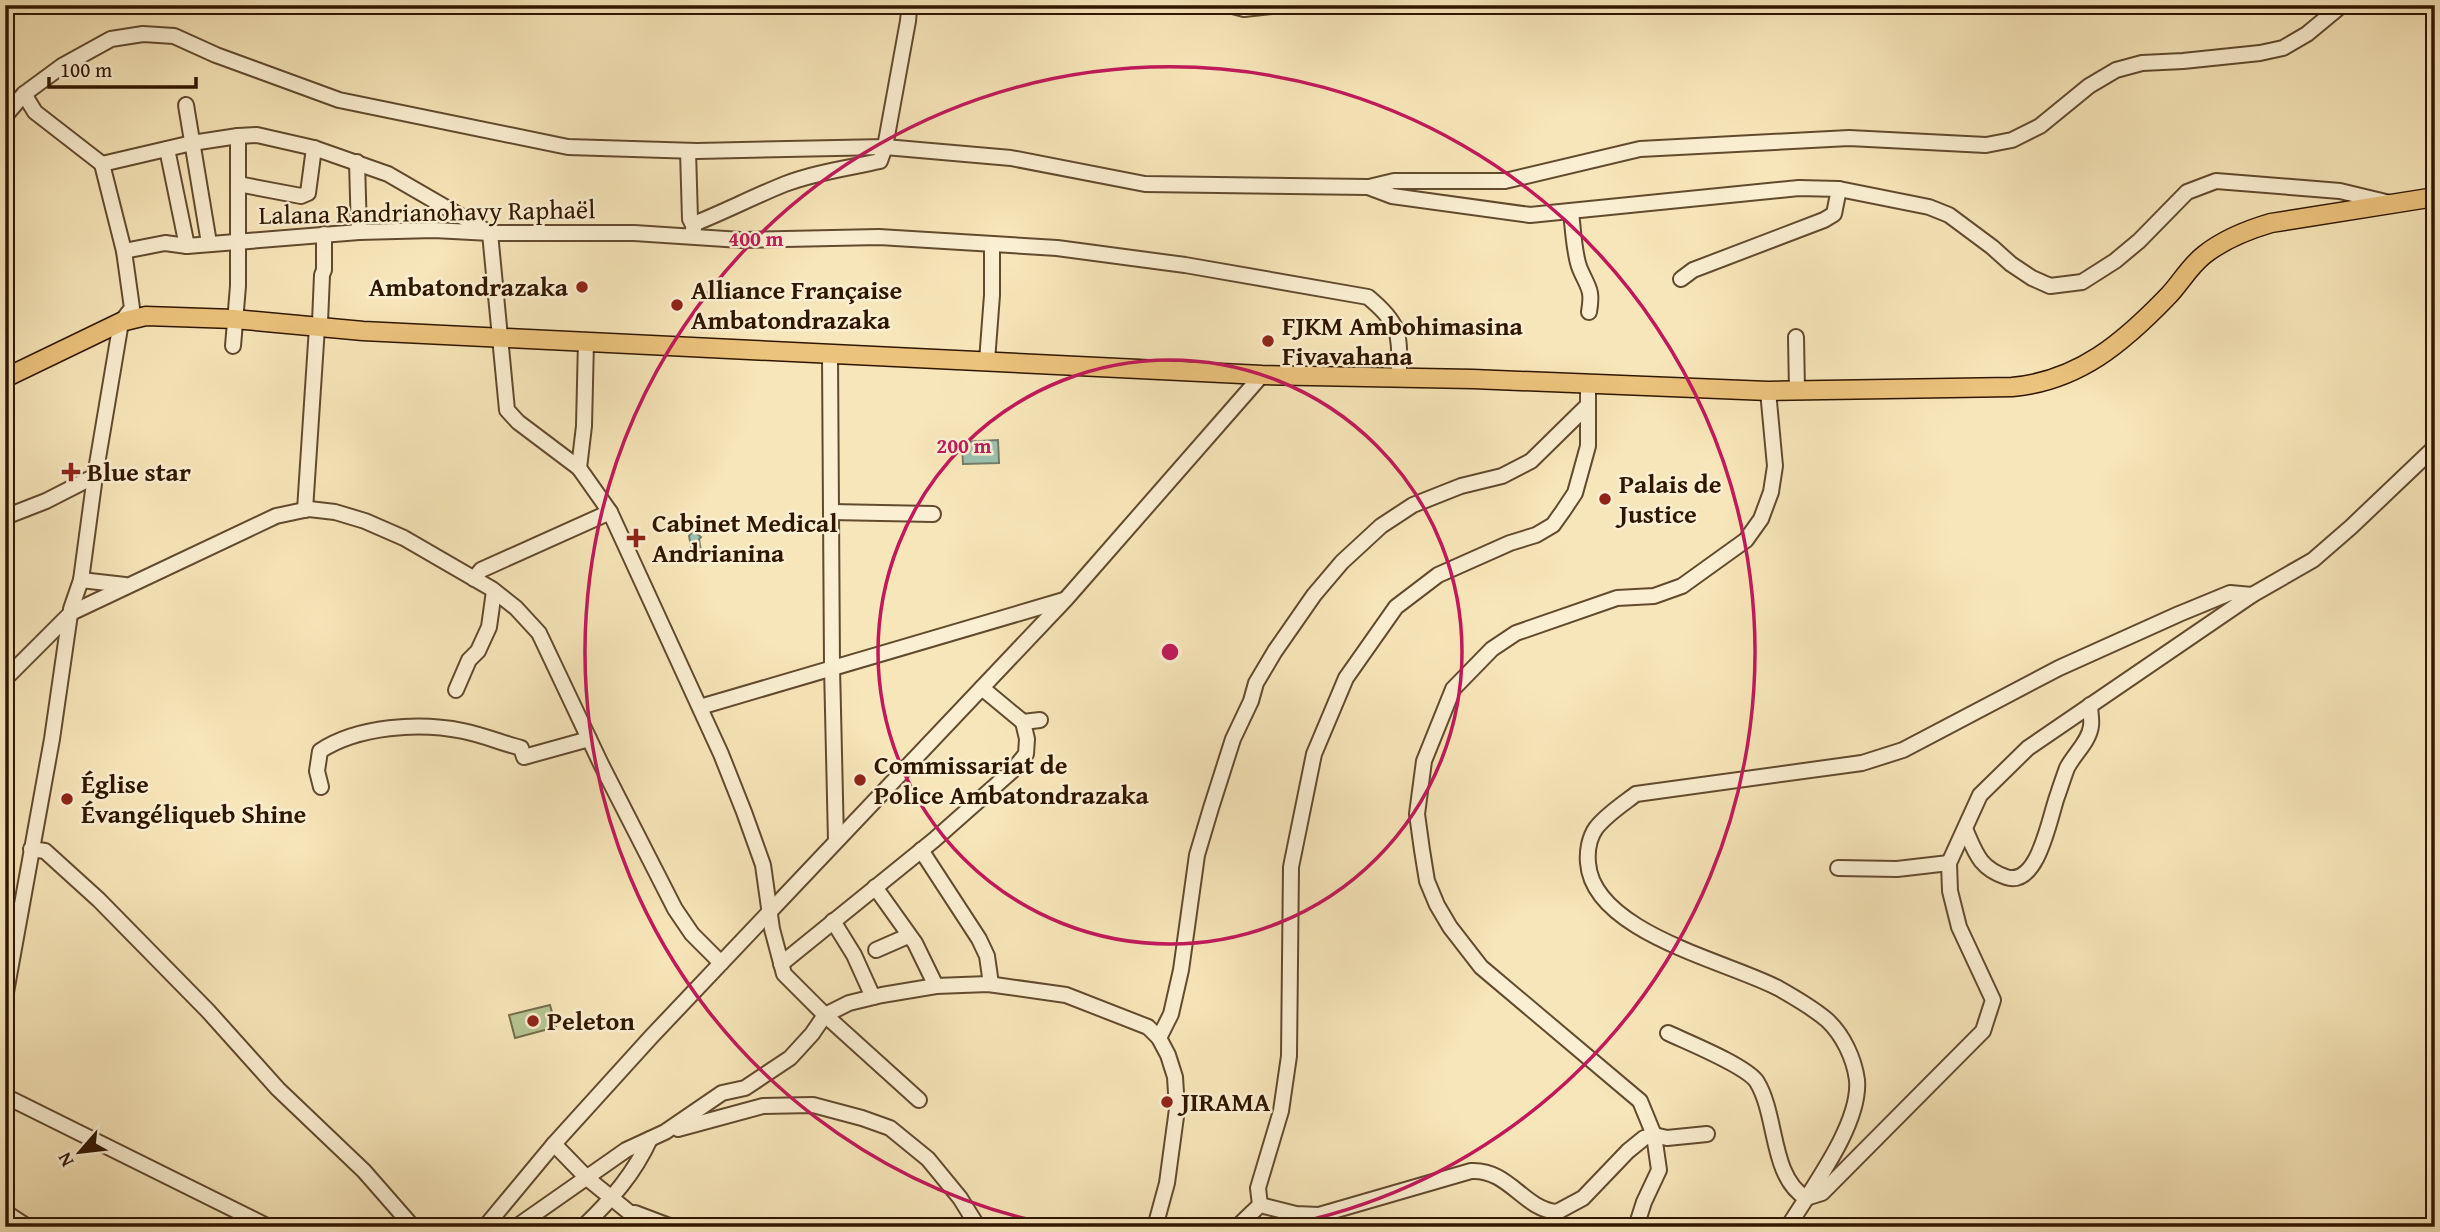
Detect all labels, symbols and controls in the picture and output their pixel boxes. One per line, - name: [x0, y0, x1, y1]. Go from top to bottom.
- scale bar: [49, 46, 196, 90]
- text: 100 m: [60, 54, 112, 85]
- street label: Lalana Randrianohavy Raphaël: [258, 189, 596, 234]
- text: 400 m: [728, 223, 784, 254]
- place label: Ambatondrazaka: [369, 267, 569, 306]
- place label: Alliance Française Ambatondrazaka: [691, 270, 902, 339]
- marker: Ambatondrazaka: [574, 279, 590, 295]
- marker: Alliance Française Ambatondrazaka: [669, 297, 685, 313]
- place label: FJKM Ambohimasina Fivavahana: [1282, 306, 1523, 375]
- marker: FJKM Ambohimasina Fivavahana: [1260, 333, 1276, 349]
- text: 200 m: [936, 430, 992, 461]
- place label: Blue star: [87, 452, 191, 491]
- marker: Blue star: [61, 462, 81, 482]
- place label: Palais de Justice: [1615, 464, 1722, 533]
- marker: Palais de Justice: [1597, 491, 1613, 507]
- place label: Cabinet Medical Andrianina: [652, 503, 838, 572]
- marker: Cabinet Medical Andrianina: [626, 528, 646, 548]
- centre of rings: [1158, 640, 1182, 664]
- place label: Commissariat de Police Ambatondrazaka: [874, 745, 1149, 814]
- place label: Église Évangéliqueb Shine: [81, 764, 307, 833]
- marker: Commissariat de Police Ambatondrazaka: [852, 772, 868, 788]
- marker: Église Évangéliqueb Shine: [59, 791, 75, 807]
- place label: Peleton: [547, 1001, 635, 1040]
- marker: Peleton: [525, 1013, 541, 1029]
- place label: JIRAMA: [1177, 1082, 1271, 1121]
- marker: JIRAMA: [1159, 1094, 1175, 1110]
- north arrow: [46, 1116, 116, 1186]
- text: N: [50, 1148, 80, 1172]

